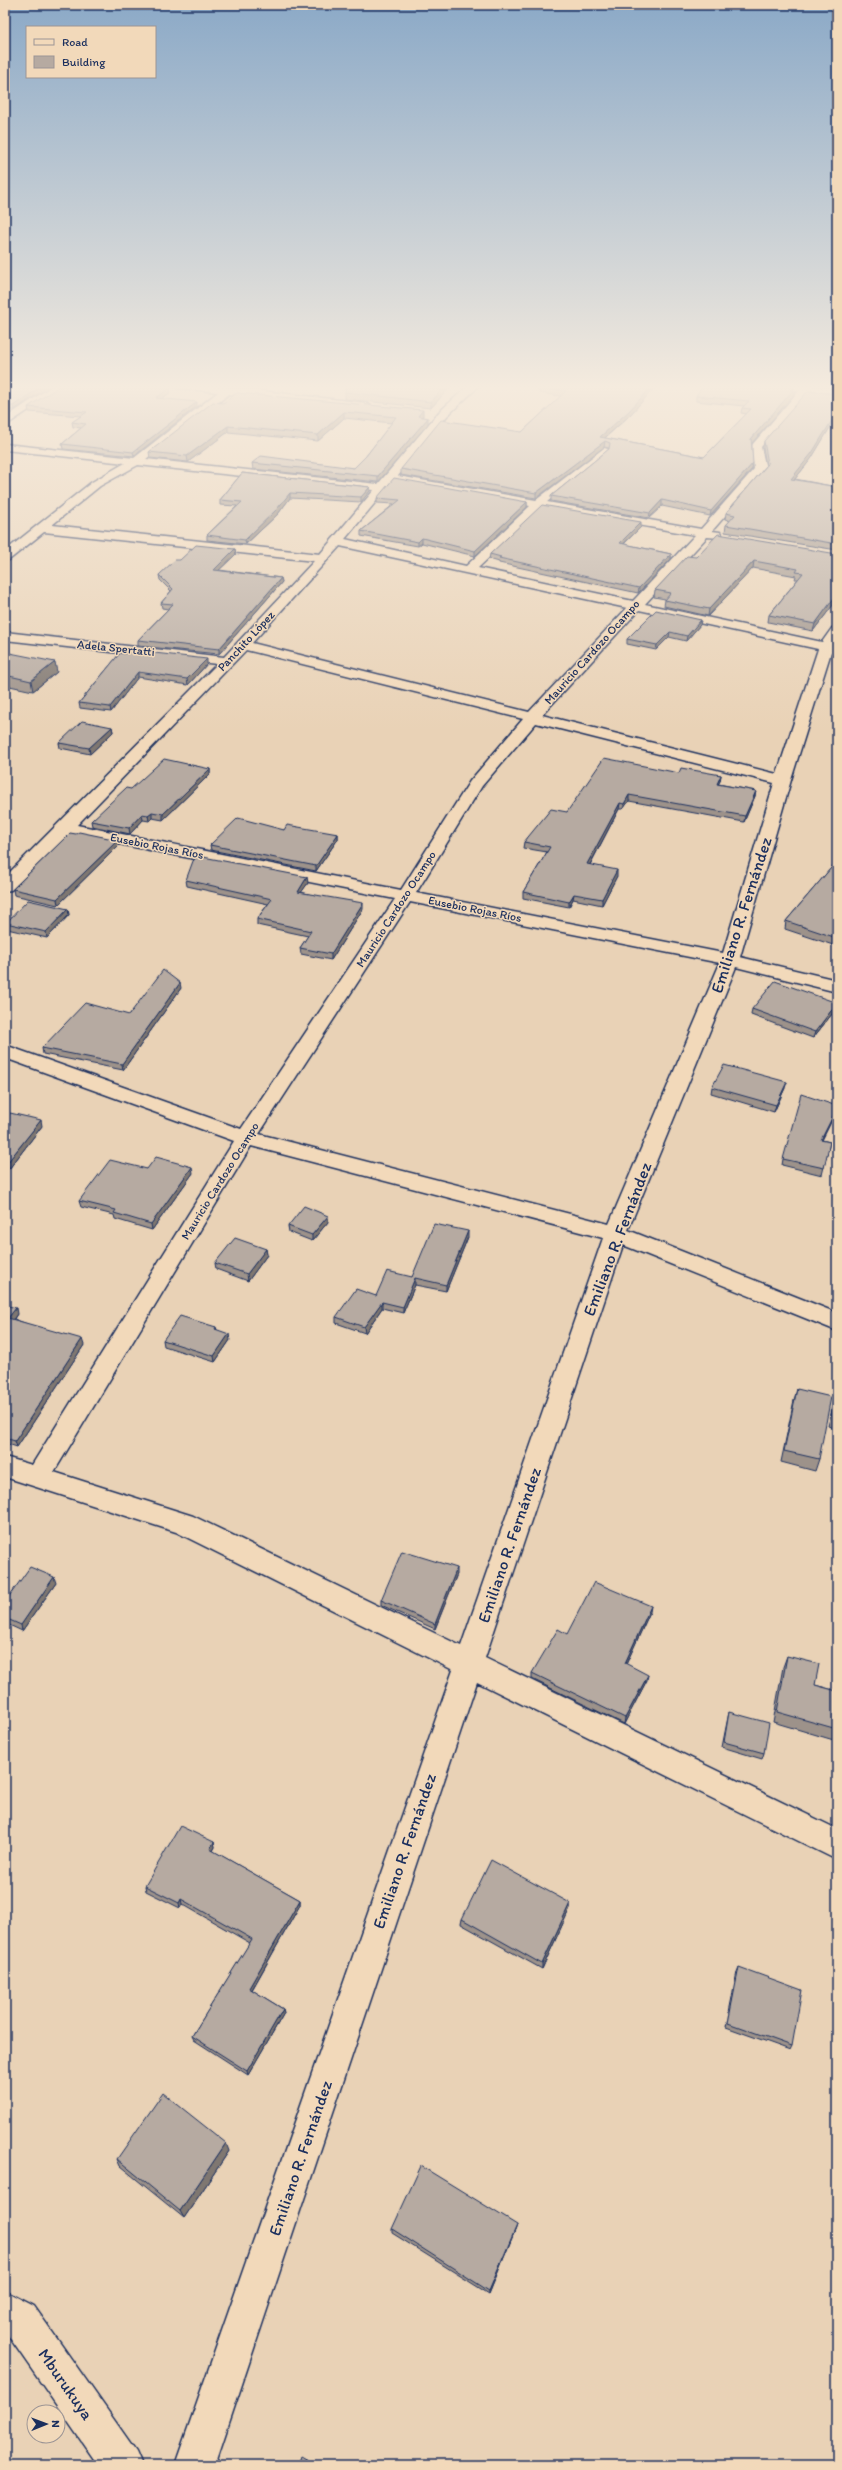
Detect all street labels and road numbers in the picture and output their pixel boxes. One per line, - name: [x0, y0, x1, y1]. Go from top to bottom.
- street label: Mauricio Cardozo Ocampo: [541, 597, 643, 707]
- street label: Panchito López: [215, 608, 278, 674]
- street label: Adela Spertatti: [76, 637, 156, 659]
- street label: Eusebio Rojas Ríos: [109, 830, 205, 862]
- street label: Emiliano R. Fernández: [706, 834, 776, 996]
- street label: Mauricio Cardozo Ocampo: [353, 848, 439, 970]
- street label: Eusebio Rojas Ríos: [427, 893, 523, 925]
- street label: Mauricio Cardozo Ocampo: [178, 1120, 262, 1242]
- street label: Emiliano R. Fernández: [578, 1159, 656, 1319]
- street label: Emiliano R. Fernández: [473, 1464, 545, 1625]
- street label: Emiliano R. Fernández: [368, 1770, 440, 1931]
- street label: Emiliano R. Fernández: [264, 2077, 336, 2238]
- street label: Mburukuya: [34, 2345, 98, 2424]

